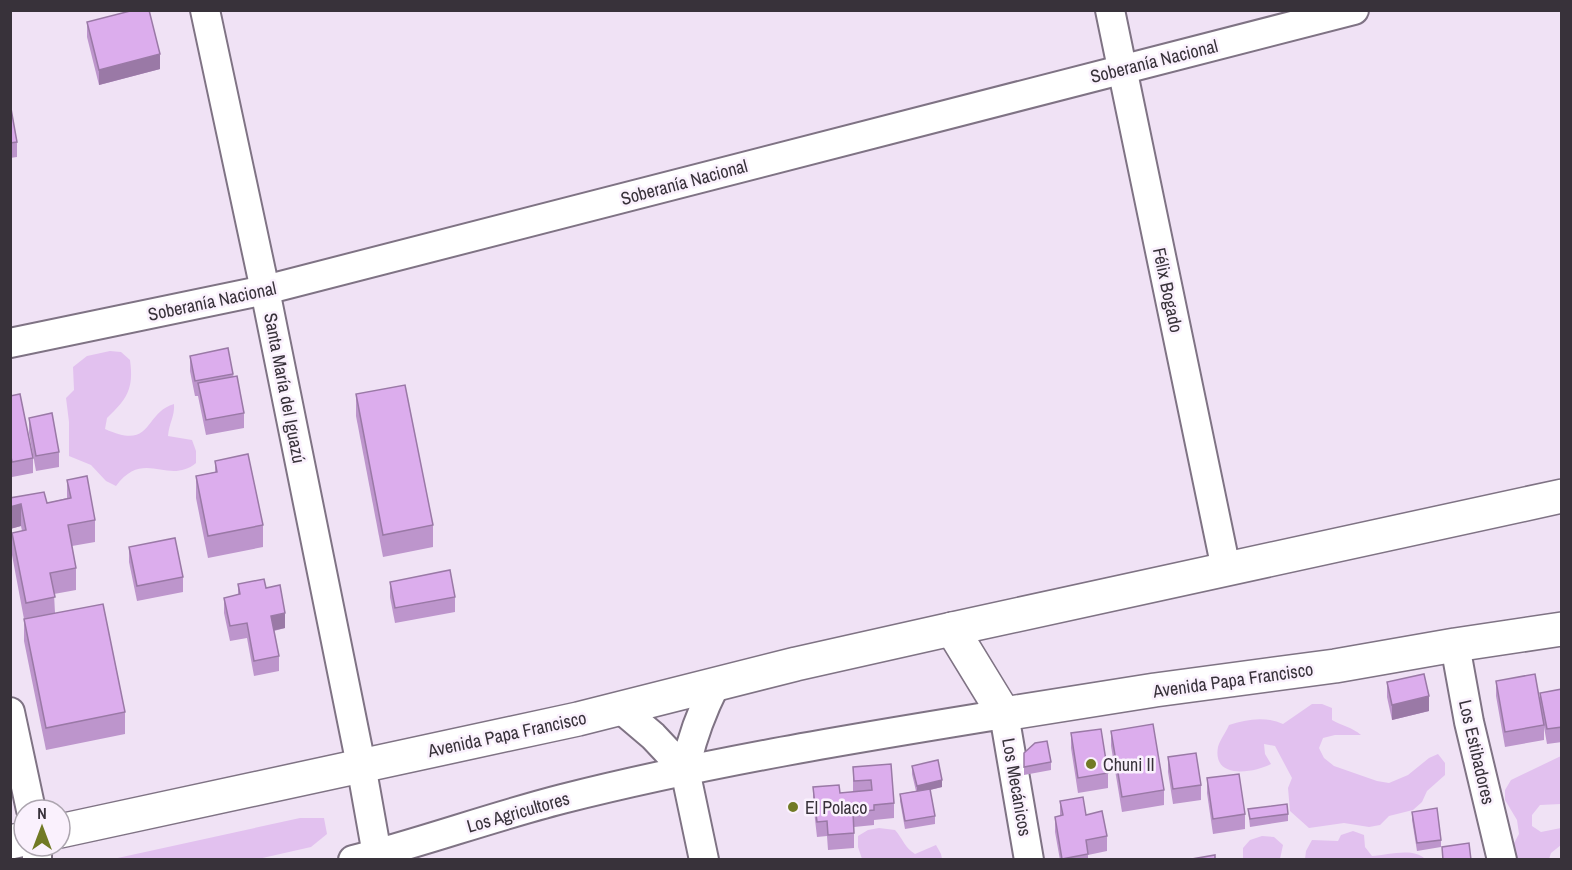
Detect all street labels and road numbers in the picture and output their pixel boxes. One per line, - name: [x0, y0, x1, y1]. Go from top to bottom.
- street label: Soberanía Nacional: [1088, 33, 1220, 89]
- street label: Soberanía Nacional: [618, 153, 750, 211]
- street label: Félix Bogado: [1147, 245, 1189, 335]
- street label: Soberanía Nacional: [146, 275, 278, 327]
- street label: Santa María del Iguazú: [258, 311, 312, 465]
- street label: Avenida Papa Francisco: [1150, 656, 1315, 704]
- street label: Los Estibadores: [1453, 697, 1501, 807]
- street label: Avenida Papa Francisco: [424, 705, 589, 763]
- street label: Los Mecánicos: [996, 736, 1038, 838]
- street label: Los Agricultores: [464, 785, 572, 839]

